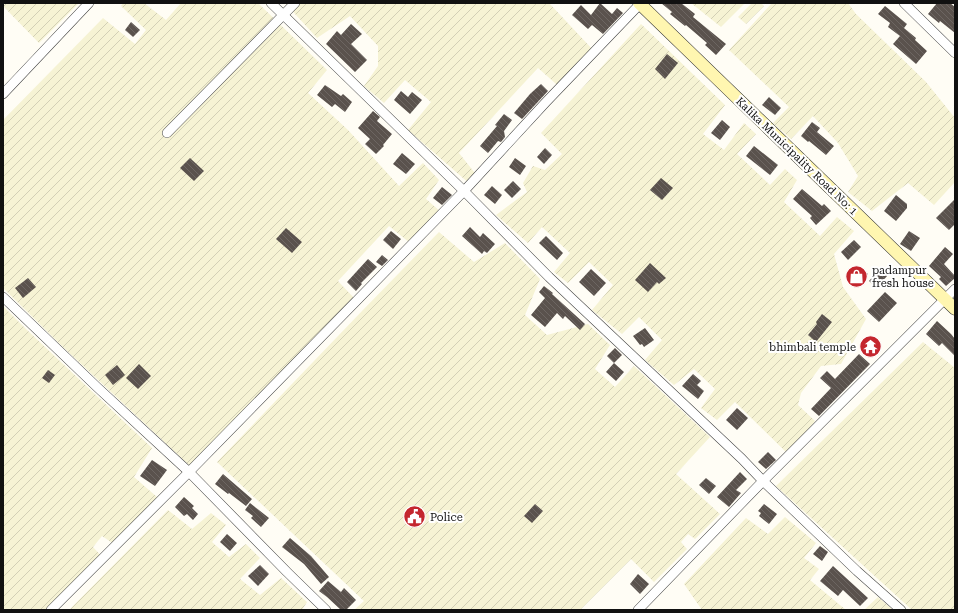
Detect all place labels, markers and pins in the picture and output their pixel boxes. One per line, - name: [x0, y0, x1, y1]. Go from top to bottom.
- shop icon: padampur fresh house: [844, 263, 870, 289]
- place label: padampur fresh house: [872, 264, 934, 290]
- temple icon: bhimbali temple: [858, 334, 884, 360]
- place label: bhimbali temple: [769, 341, 856, 354]
- public building icon: Police: [401, 504, 427, 530]
- place label: Police: [430, 511, 463, 524]

